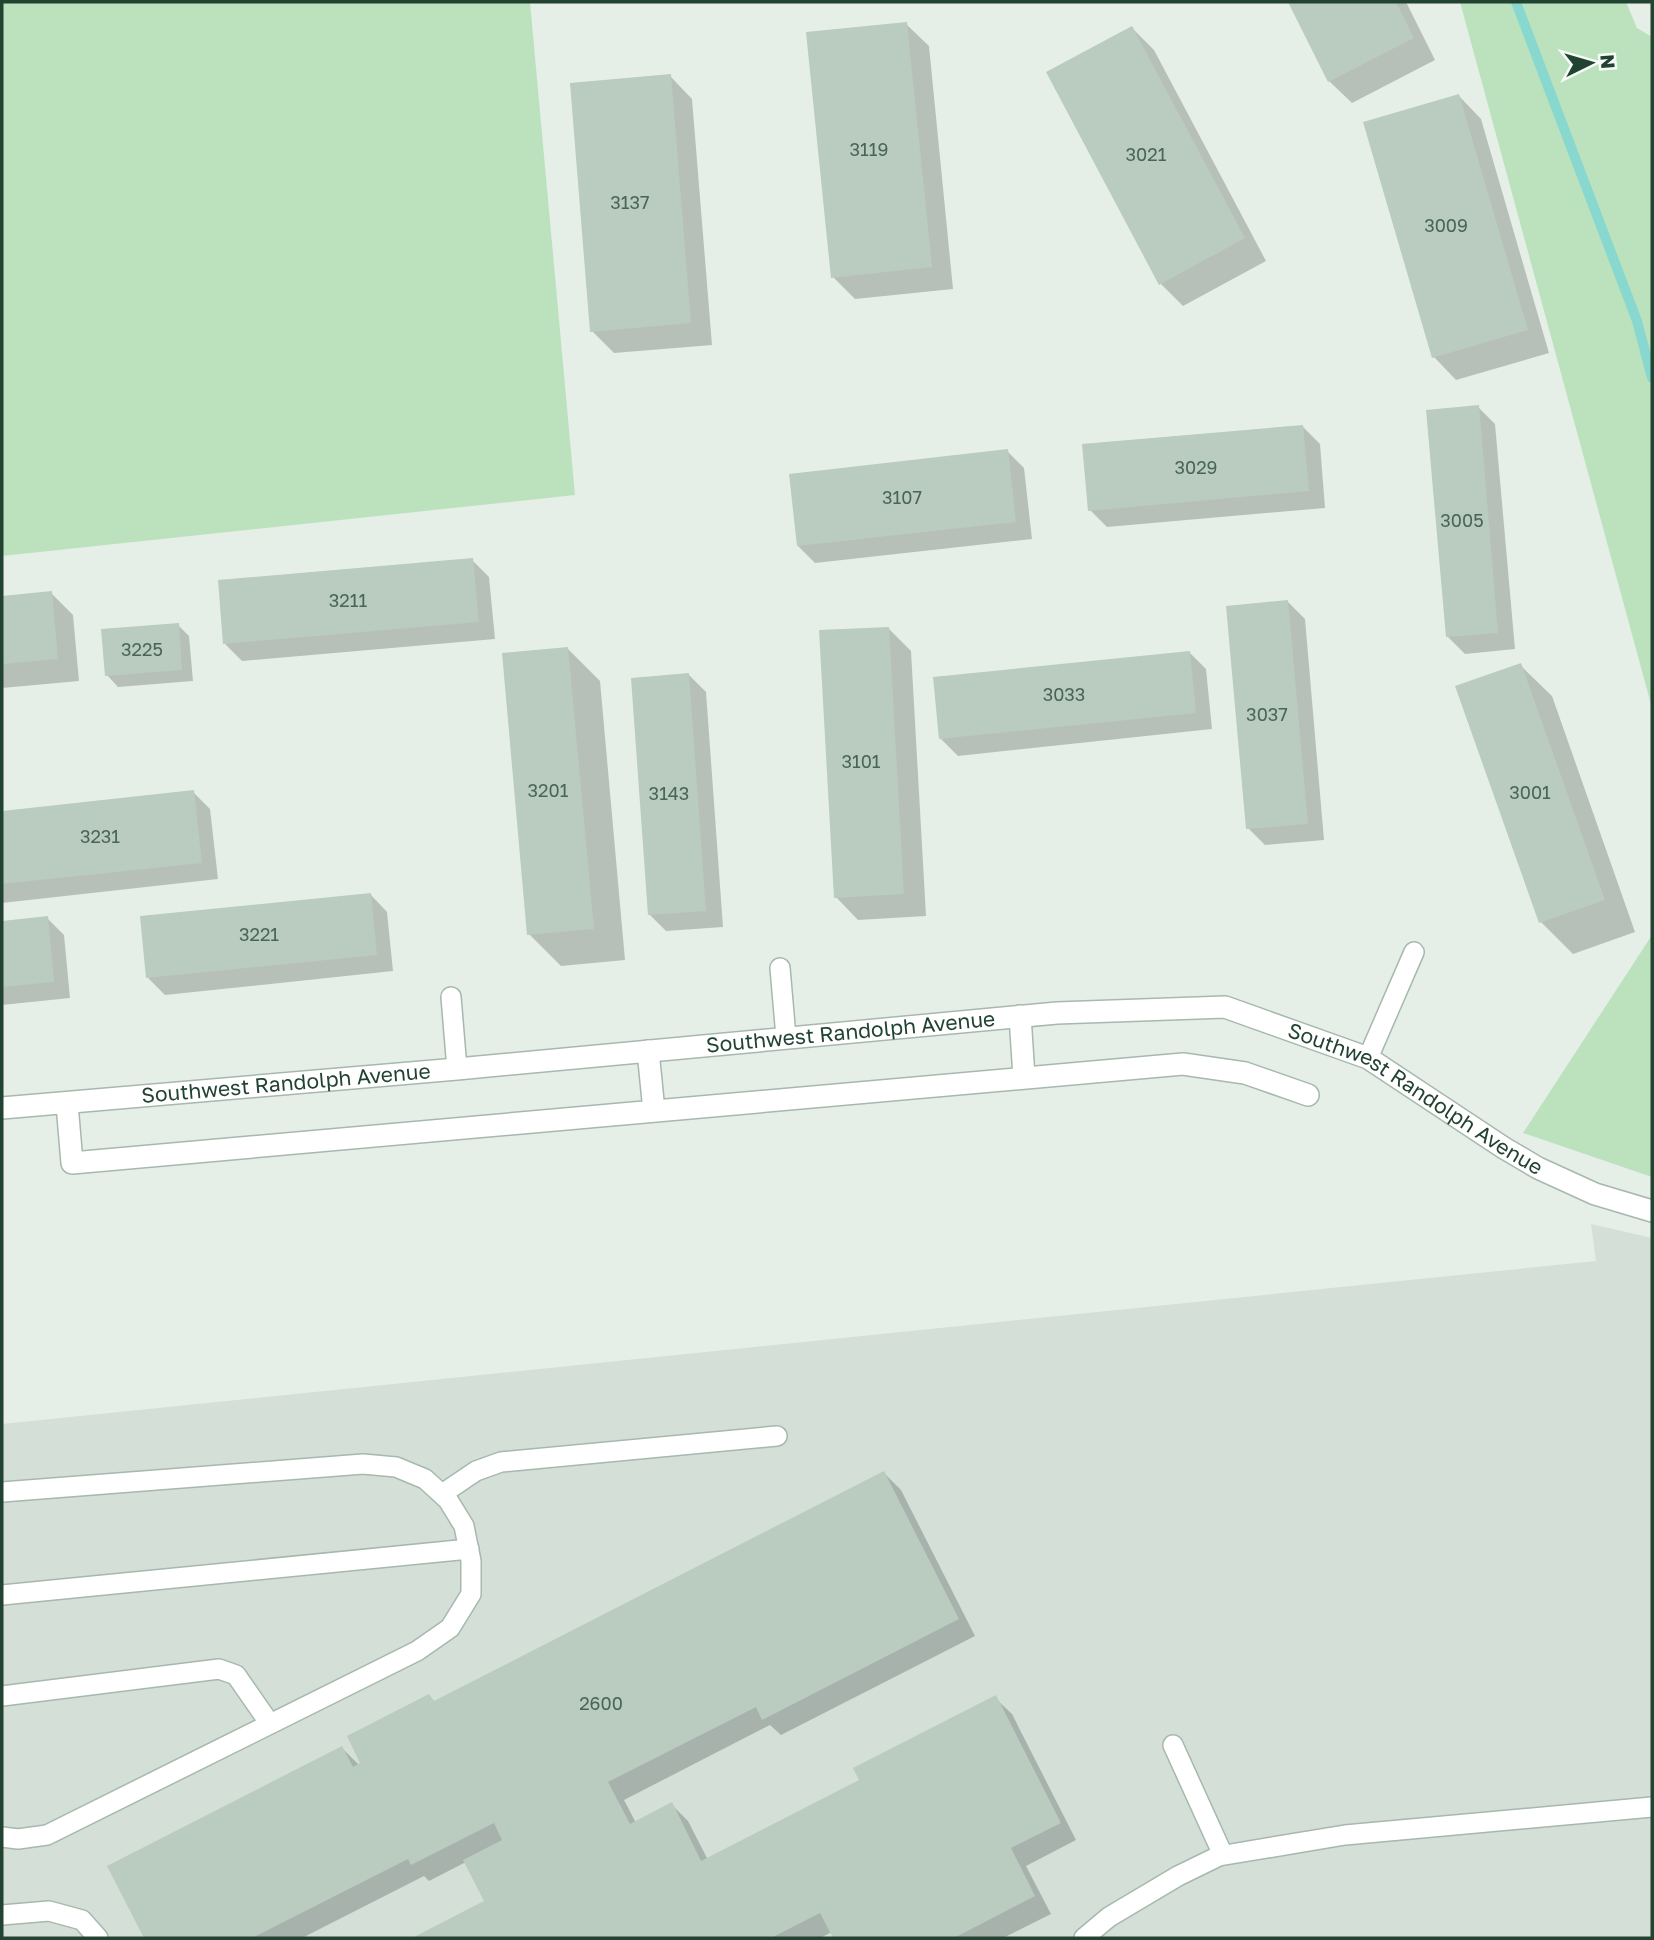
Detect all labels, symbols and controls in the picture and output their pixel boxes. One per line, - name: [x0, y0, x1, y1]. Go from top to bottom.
- north arrow: [1556, 28, 1626, 98]
- text: N: [1596, 53, 1621, 70]
- house number: 3119: [850, 138, 888, 160]
- house number: 3021: [1126, 143, 1167, 165]
- house number: 3137: [610, 191, 650, 213]
- house number: 3009: [1424, 214, 1468, 236]
- house number: 3029: [1174, 456, 1218, 478]
- house number: 3107: [882, 486, 922, 508]
- house number: 3005: [1440, 509, 1484, 531]
- house number: 3211: [329, 589, 367, 611]
- house number: 3225: [121, 638, 163, 660]
- house number: 3033: [1043, 683, 1085, 705]
- house number: 3037: [1246, 703, 1288, 725]
- house number: 3101: [841, 750, 881, 772]
- house number: 3201: [528, 779, 569, 801]
- house number: 3001: [1509, 781, 1551, 803]
- house number: 3143: [649, 782, 689, 804]
- house number: 3231: [80, 825, 120, 847]
- house number: 3221: [239, 923, 279, 945]
- street label: Southwest Randolph Avenue: [705, 1005, 996, 1058]
- street label: Southwest Randolph Avenue: [1285, 1017, 1548, 1180]
- street label: Southwest Randolph Avenue: [140, 1057, 432, 1108]
- house number: 2600: [579, 1692, 623, 1714]

